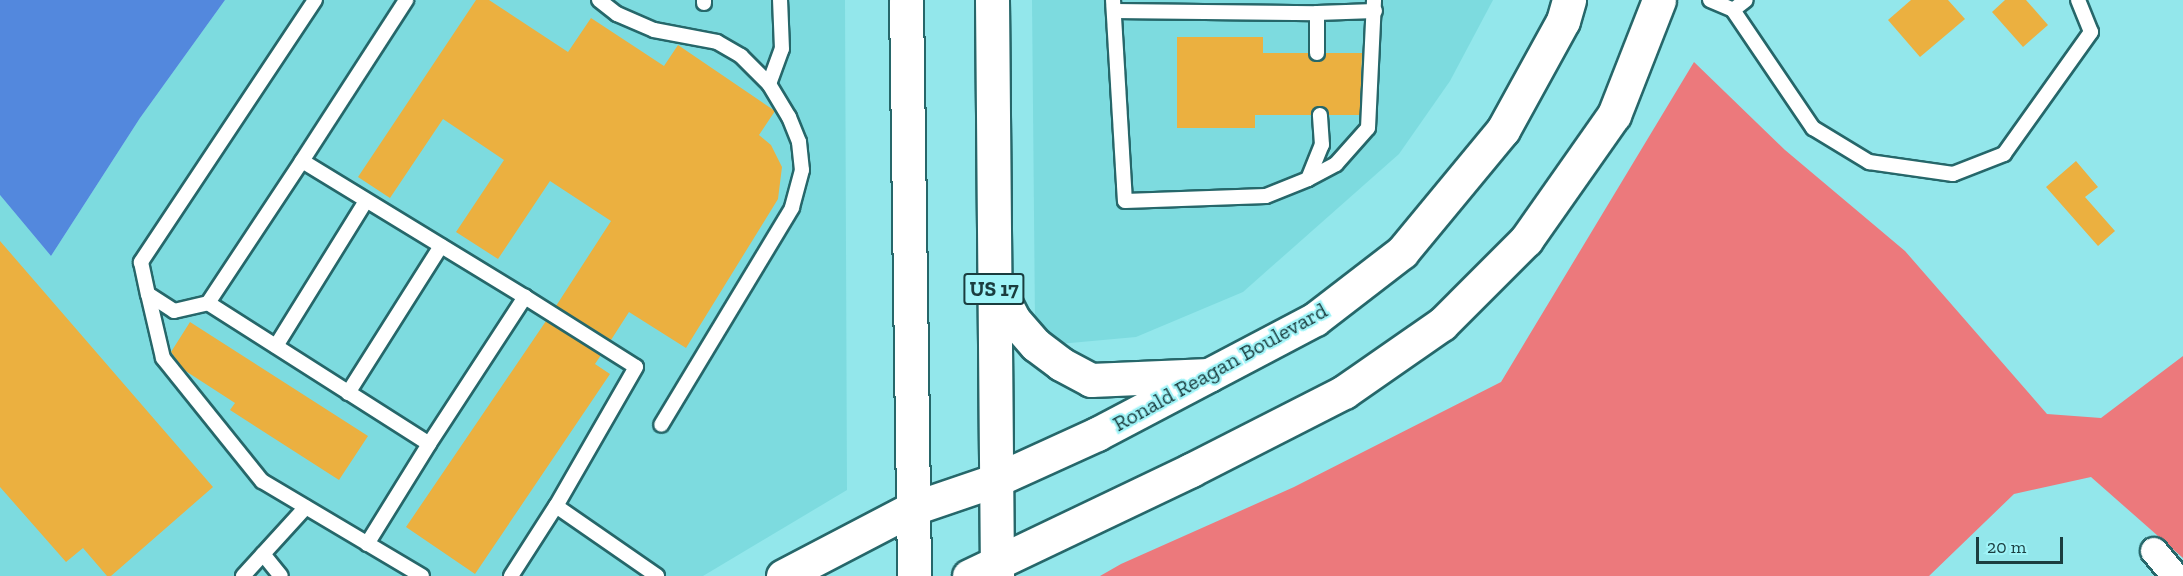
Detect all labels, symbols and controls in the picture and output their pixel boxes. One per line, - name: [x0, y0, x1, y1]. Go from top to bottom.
- road number: US 17: [962, 271, 1026, 307]
- street label: Ronald Reagan Boulevard: [1108, 297, 1332, 437]
- scale bar: [1979, 525, 2066, 563]
- text: 20 m: [1987, 536, 2026, 558]

